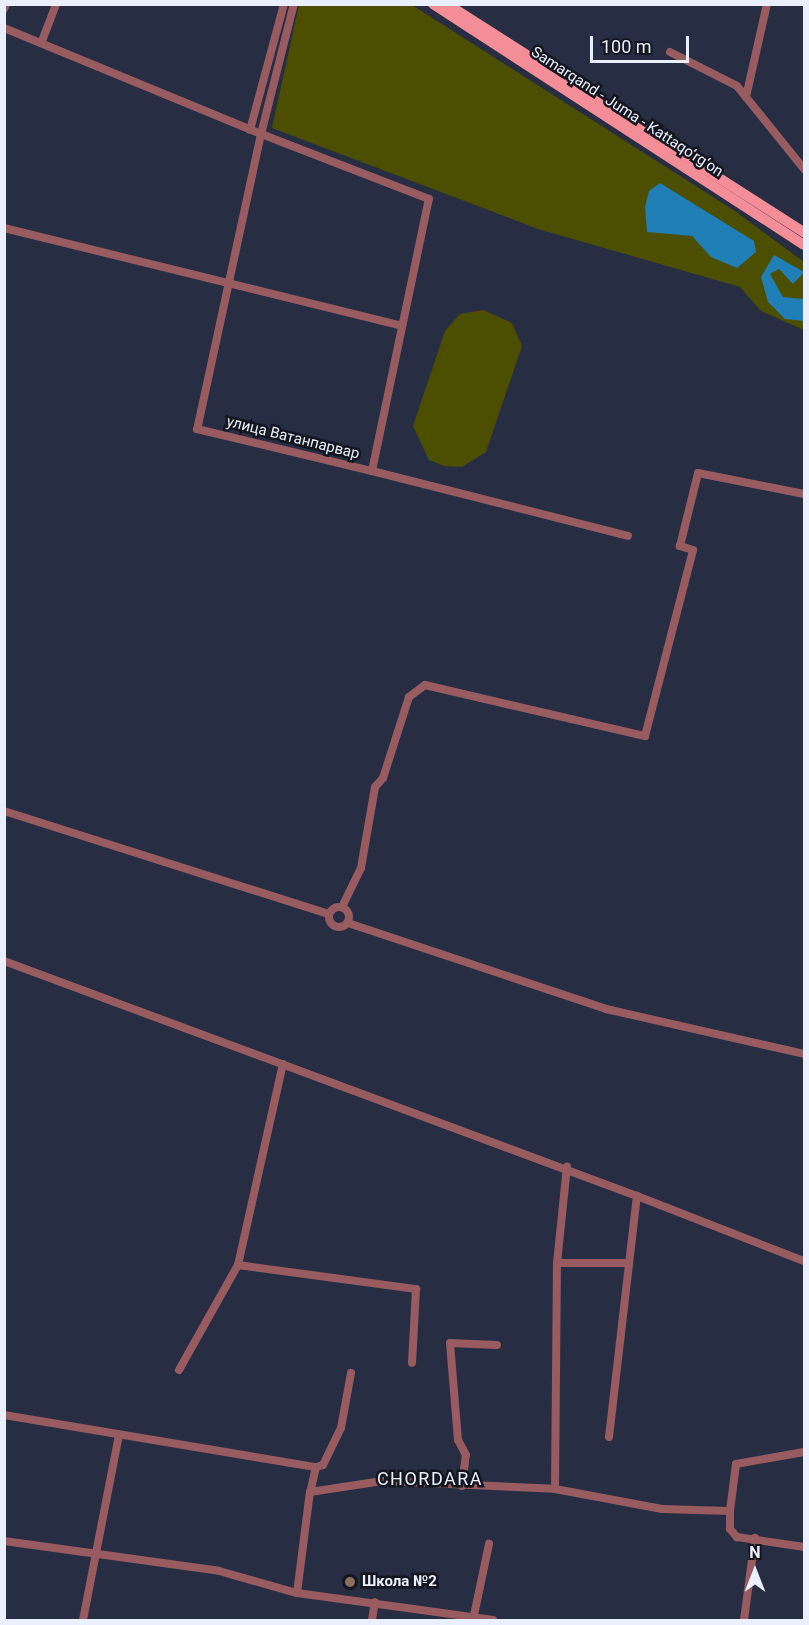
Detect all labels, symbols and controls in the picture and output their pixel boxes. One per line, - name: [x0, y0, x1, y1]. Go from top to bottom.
- scale bar: [593, 24, 692, 62]
- text: 100 m: [601, 36, 652, 57]
- street label: Samarqand - Juma - Kattaqo‘rg‘on: [528, 43, 726, 181]
- street label: улица Ватанпарвар: [225, 413, 361, 463]
- district label: CHORDARA: [377, 1468, 483, 1490]
- north arrow: [725, 1541, 785, 1601]
- text: N: [749, 1543, 761, 1562]
- place label: Школа №2: [362, 1573, 437, 1591]
- marker: Школа №2: [343, 1575, 357, 1589]

